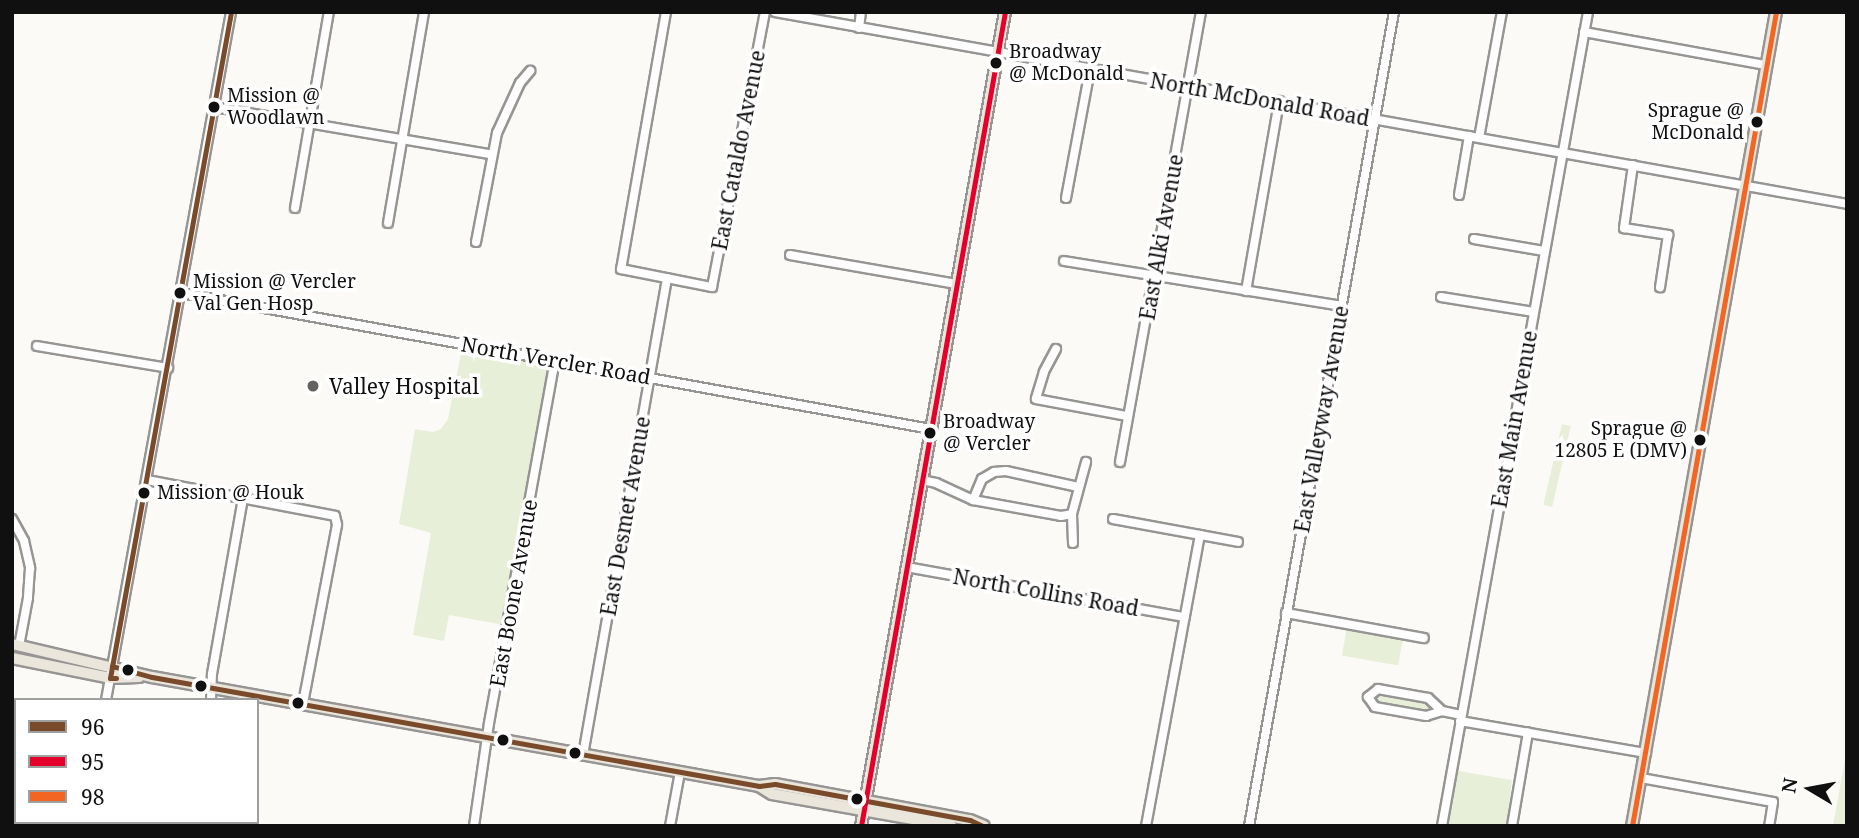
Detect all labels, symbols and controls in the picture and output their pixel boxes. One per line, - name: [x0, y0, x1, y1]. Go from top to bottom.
- place label: Broadway @ McDonald: [1009, 41, 1124, 85]
- street label: East Cataldo Avenue: [706, 48, 770, 252]
- marker: Broadway @ McDonald: [989, 56, 1003, 70]
- street label: North McDonald Road: [1148, 67, 1372, 131]
- place label: Mission @ Woodlawn: [227, 85, 325, 129]
- marker: Mission @ Woodlawn: [207, 100, 221, 114]
- place label: Sprague @ McDonald: [1648, 100, 1744, 144]
- marker: Sprague @ McDonald: [1750, 115, 1764, 129]
- street label: East Alki Avenue: [1134, 152, 1188, 322]
- place label: Mission @ Vercler Val Gen Hosp: [193, 271, 356, 315]
- marker: Mission @ Vercler Val Gen Hosp: [173, 286, 187, 300]
- street label: East Valleyway Avenue: [1289, 304, 1353, 534]
- street label: East Main Avenue: [1486, 328, 1542, 510]
- street label: North Vercler Road: [459, 331, 653, 389]
- place label: Valley Hospital: [329, 373, 479, 399]
- marker: Valley Hospital: [303, 376, 323, 396]
- place label: Broadway @ Vercler: [943, 411, 1035, 455]
- street label: East Desmet Avenue: [595, 414, 655, 618]
- place label: Sprague @ 12805 E (DMV): [1555, 418, 1687, 462]
- marker: Broadway @ Vercler: [923, 426, 937, 440]
- marker: Sprague @ 12805 E (DMV): [1693, 433, 1707, 447]
- place label: Mission @ Houk: [157, 482, 304, 504]
- marker: Mission @ Houk: [137, 486, 151, 500]
- street label: East Boone Avenue: [484, 497, 542, 689]
- street label: North Collins Road: [951, 563, 1141, 621]
- unlabelled marker: [121, 663, 135, 677]
- unlabelled marker: [194, 679, 208, 693]
- unlabelled marker: [291, 696, 305, 710]
- legend: [14, 698, 259, 824]
- text: 96: [81, 713, 104, 741]
- unlabelled marker: [496, 733, 510, 747]
- unlabelled marker: [568, 746, 582, 760]
- text: 95: [81, 748, 104, 776]
- north arrow: [1775, 754, 1845, 824]
- text: N: [1775, 776, 1803, 795]
- text: 98: [81, 783, 104, 811]
- unlabelled marker: [850, 792, 864, 806]

